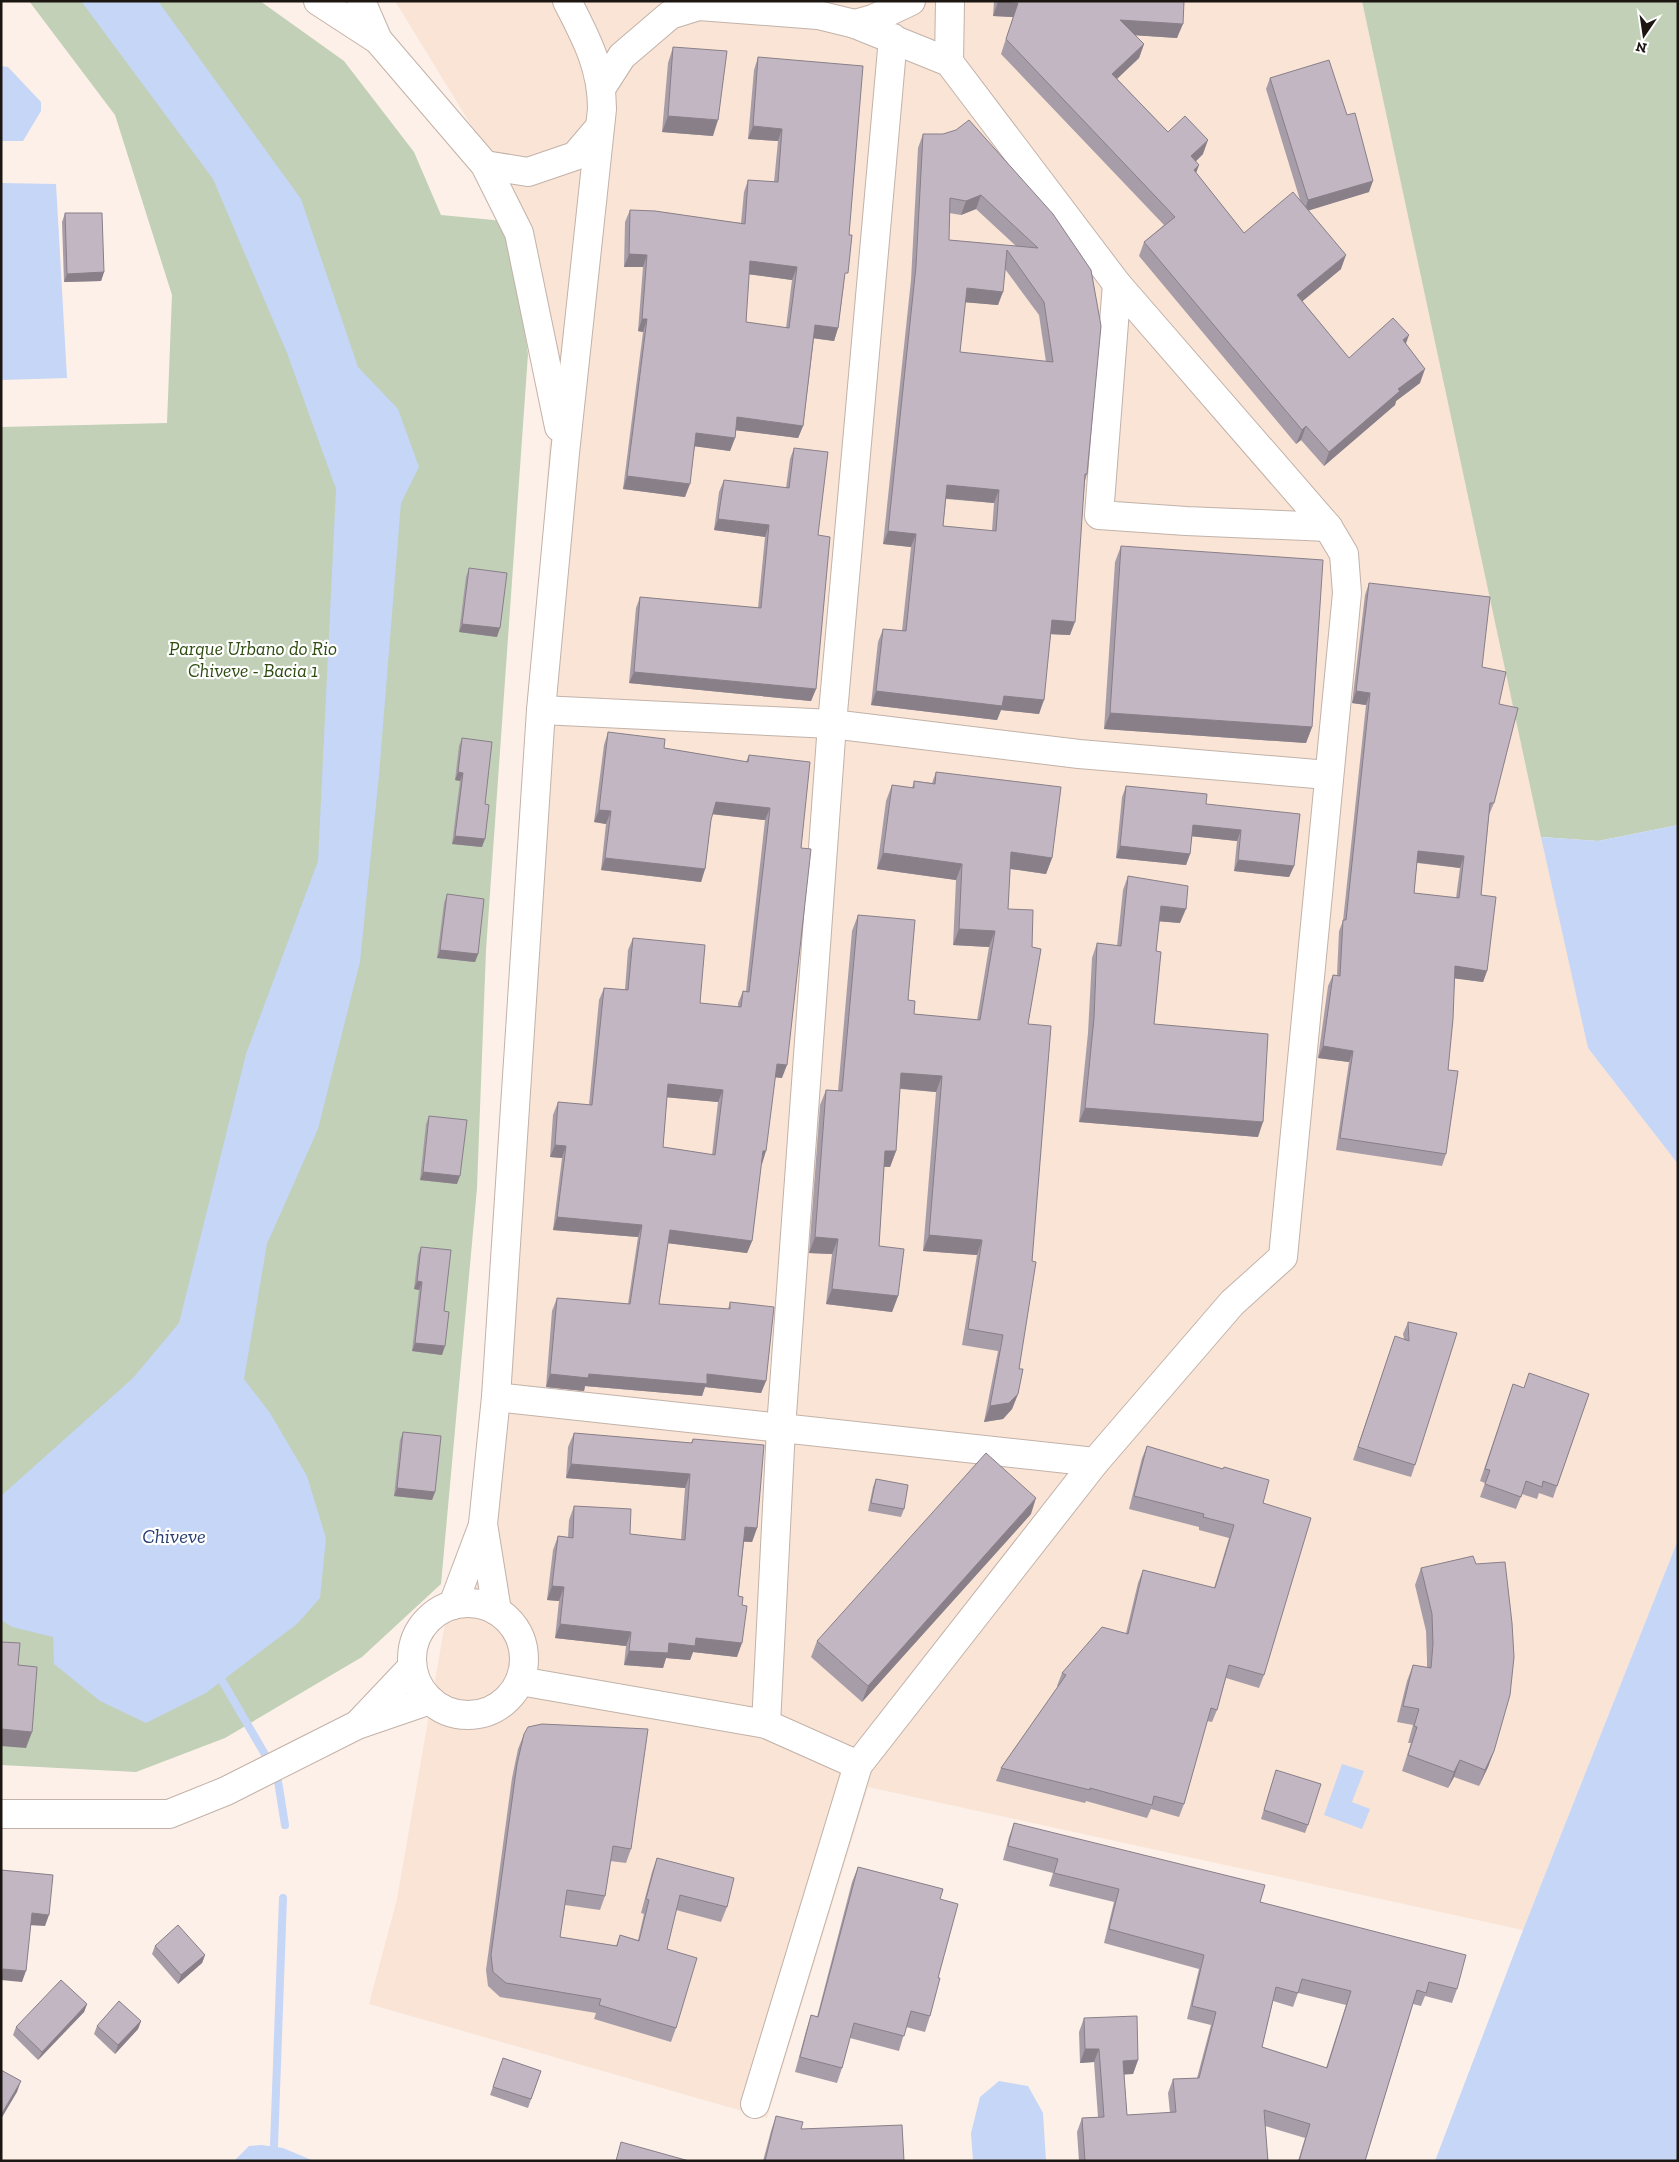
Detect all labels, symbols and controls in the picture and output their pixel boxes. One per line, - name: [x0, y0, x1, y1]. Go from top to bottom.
- north arrow: [1619, 10, 1669, 60]
- text: N: [1634, 38, 1648, 57]
- park label: Parque Urbano do Rio Chiveve - Bacia 1: [169, 637, 337, 682]
- water label: Chiveve: [142, 1524, 206, 1548]

